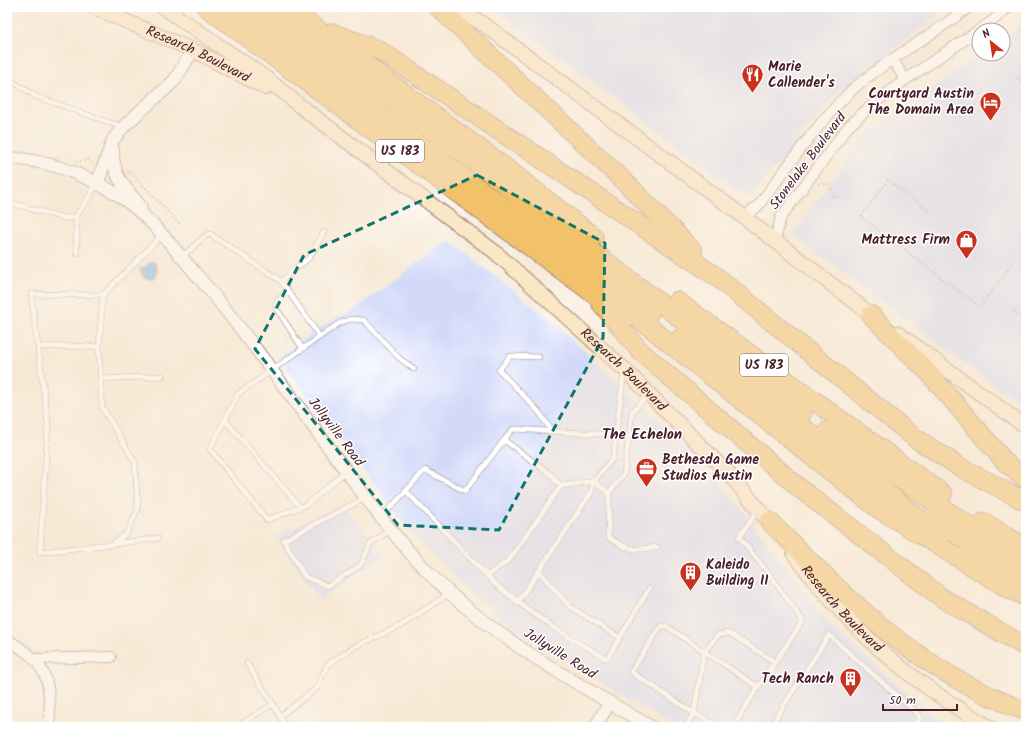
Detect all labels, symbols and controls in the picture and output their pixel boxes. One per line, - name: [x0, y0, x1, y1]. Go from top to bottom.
- street label: Research Boulevard: [142, 20, 255, 89]
- north arrow: [971, 22, 1011, 62]
- text: N: [979, 25, 994, 44]
- place label: Marie Callender's: [768, 56, 835, 94]
- restaurant icon: Marie Callender's: [739, 62, 765, 95]
- place label: Courtyard Austin The Domain Area: [867, 83, 974, 121]
- hotel icon: Courtyard Austin The Domain Area: [977, 89, 1003, 122]
- street label: Stonelake Boulevard: [764, 107, 853, 214]
- road number: US 183: [376, 140, 424, 162]
- shop icon: Mattress Firm: [953, 227, 979, 260]
- place label: Mattress Firm: [862, 229, 951, 251]
- street label: Research Boulevard: [575, 323, 673, 418]
- road number: US 183: [740, 354, 788, 376]
- street label: Jollyville Road: [302, 392, 370, 472]
- district label: The Echelon: [602, 423, 682, 447]
- place label: Bethesda Game Studios Austin: [662, 449, 759, 487]
- office icon: Bethesda Game Studios Austin: [634, 455, 660, 488]
- place label: Kaleido Building II: [706, 554, 769, 592]
- building icon: Kaleido Building II: [678, 560, 704, 593]
- street label: Research Boulevard: [795, 560, 889, 659]
- street label: Jollyville Road: [519, 623, 602, 686]
- building icon: Tech Ranch: [837, 666, 863, 699]
- place label: Tech Ranch: [761, 668, 834, 690]
- scale bar: [883, 686, 957, 712]
- text: 50 m: [889, 691, 916, 710]

